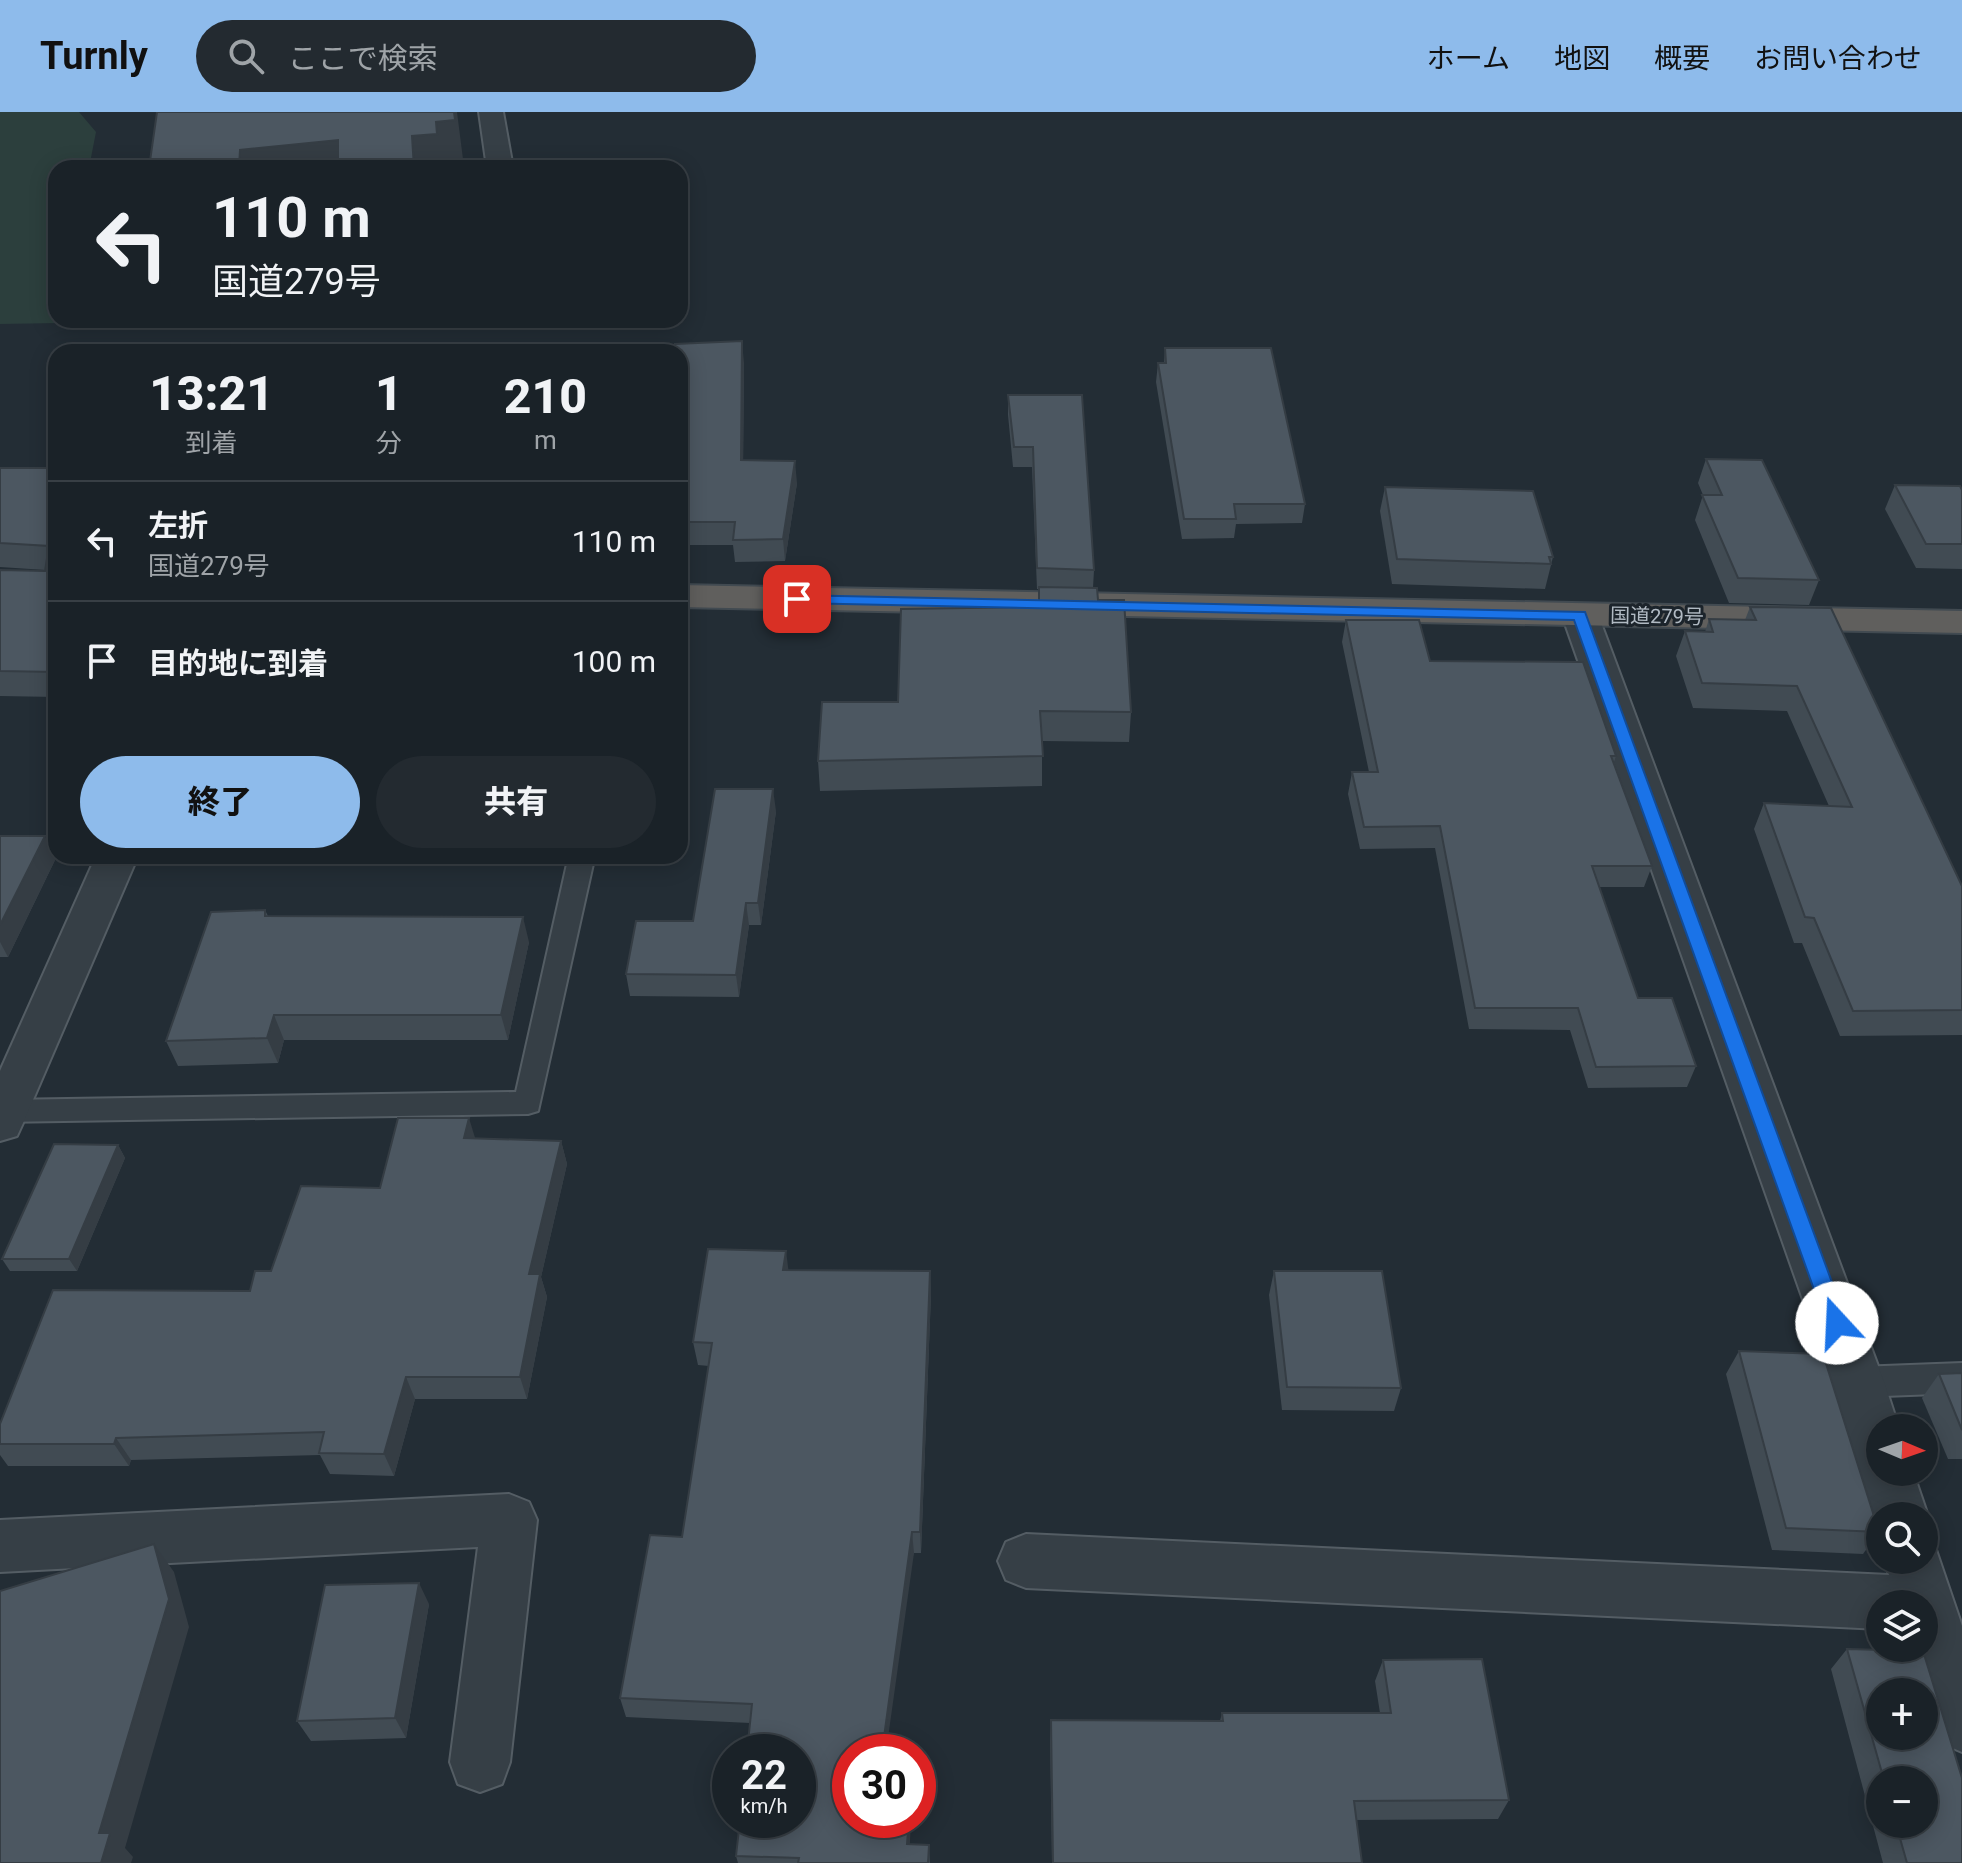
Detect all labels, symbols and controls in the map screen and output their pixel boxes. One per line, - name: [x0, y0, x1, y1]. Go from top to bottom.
- search box: [196, 20, 756, 92]
- text: Turnly: [40, 34, 148, 78]
- icon: search: [224, 34, 268, 78]
- text: ここで検索: [288, 41, 438, 76]
- text: ホーム: [1427, 42, 1510, 75]
- text: 地図: [1554, 42, 1610, 75]
- text: 概要: [1654, 42, 1710, 75]
- text: お問い合わせ: [1754, 42, 1922, 75]
- text: 110 m: [212, 185, 371, 251]
- icon: left: [80, 192, 184, 296]
- text: 国道279号: [212, 261, 381, 303]
- text: 13:21: [149, 365, 274, 422]
- text: 1: [375, 365, 403, 422]
- text: 210: [504, 368, 587, 425]
- text: m: [534, 425, 557, 455]
- text: 到着: [185, 428, 237, 458]
- text: 分: [376, 428, 402, 458]
- text: 左折: [148, 508, 208, 543]
- icon: left: [80, 519, 124, 563]
- text: 110 m: [572, 524, 656, 559]
- text: 国道279号: [148, 551, 270, 581]
- pin: [763, 565, 831, 633]
- icon: arrive: [775, 577, 819, 621]
- street label: 国道279号: [1610, 603, 1704, 629]
- icon: arrive: [80, 639, 124, 683]
- text: 100 m: [572, 644, 656, 679]
- text: 目的地に到着: [148, 646, 328, 681]
- button: 終了: [80, 756, 360, 848]
- button: 共有: [376, 756, 656, 848]
- position arrow: [1795, 1281, 1879, 1365]
- north arrow: [1866, 1414, 1938, 1486]
- map controls: [1866, 1414, 1938, 1838]
- button: search: [1866, 1502, 1938, 1574]
- button: layers: [1866, 1590, 1938, 1662]
- button: +: [1866, 1678, 1938, 1750]
- speed limit sign: 30: [832, 1734, 936, 1838]
- text: 22: [741, 1752, 787, 1799]
- button: −: [1866, 1766, 1938, 1838]
- text: km/h: [741, 1794, 787, 1818]

